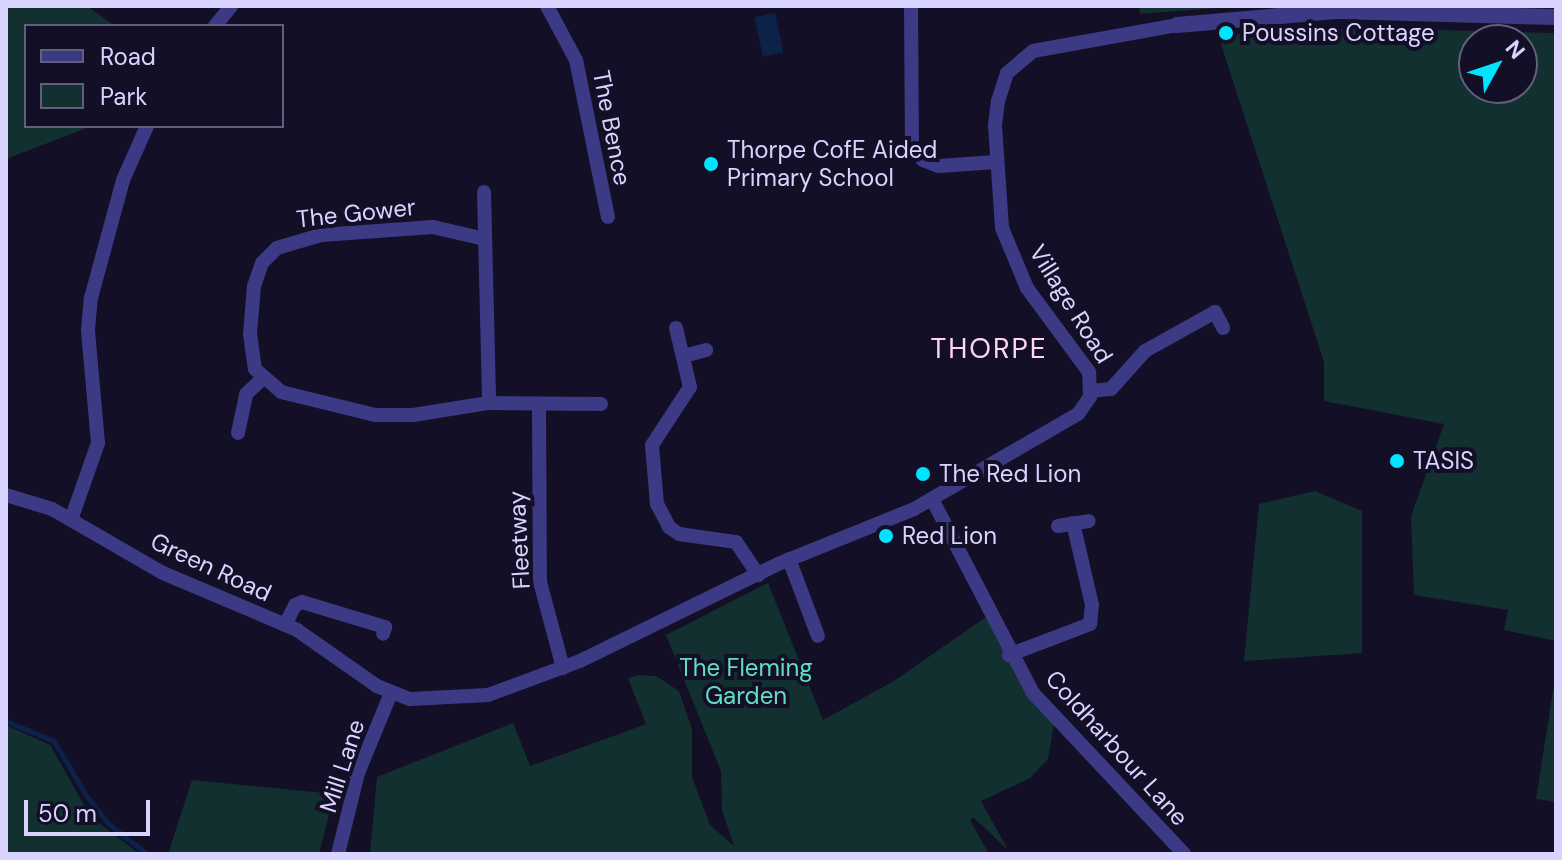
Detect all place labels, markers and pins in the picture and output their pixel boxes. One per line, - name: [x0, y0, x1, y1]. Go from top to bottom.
- place label: Poussins Cottage: [1242, 19, 1435, 47]
- marker: Poussins Cottage: [1217, 24, 1235, 42]
- place label: Thorpe CofE Aided Primary School: [727, 136, 937, 192]
- marker: Thorpe CofE Aided Primary School: [702, 155, 720, 173]
- place label: TASIS: [1413, 447, 1474, 475]
- marker: TASIS: [1388, 452, 1406, 470]
- place label: The Red Lion: [939, 460, 1081, 488]
- marker: The Red Lion: [914, 465, 932, 483]
- place label: Red Lion: [902, 522, 997, 550]
- marker: Red Lion: [877, 527, 895, 545]

